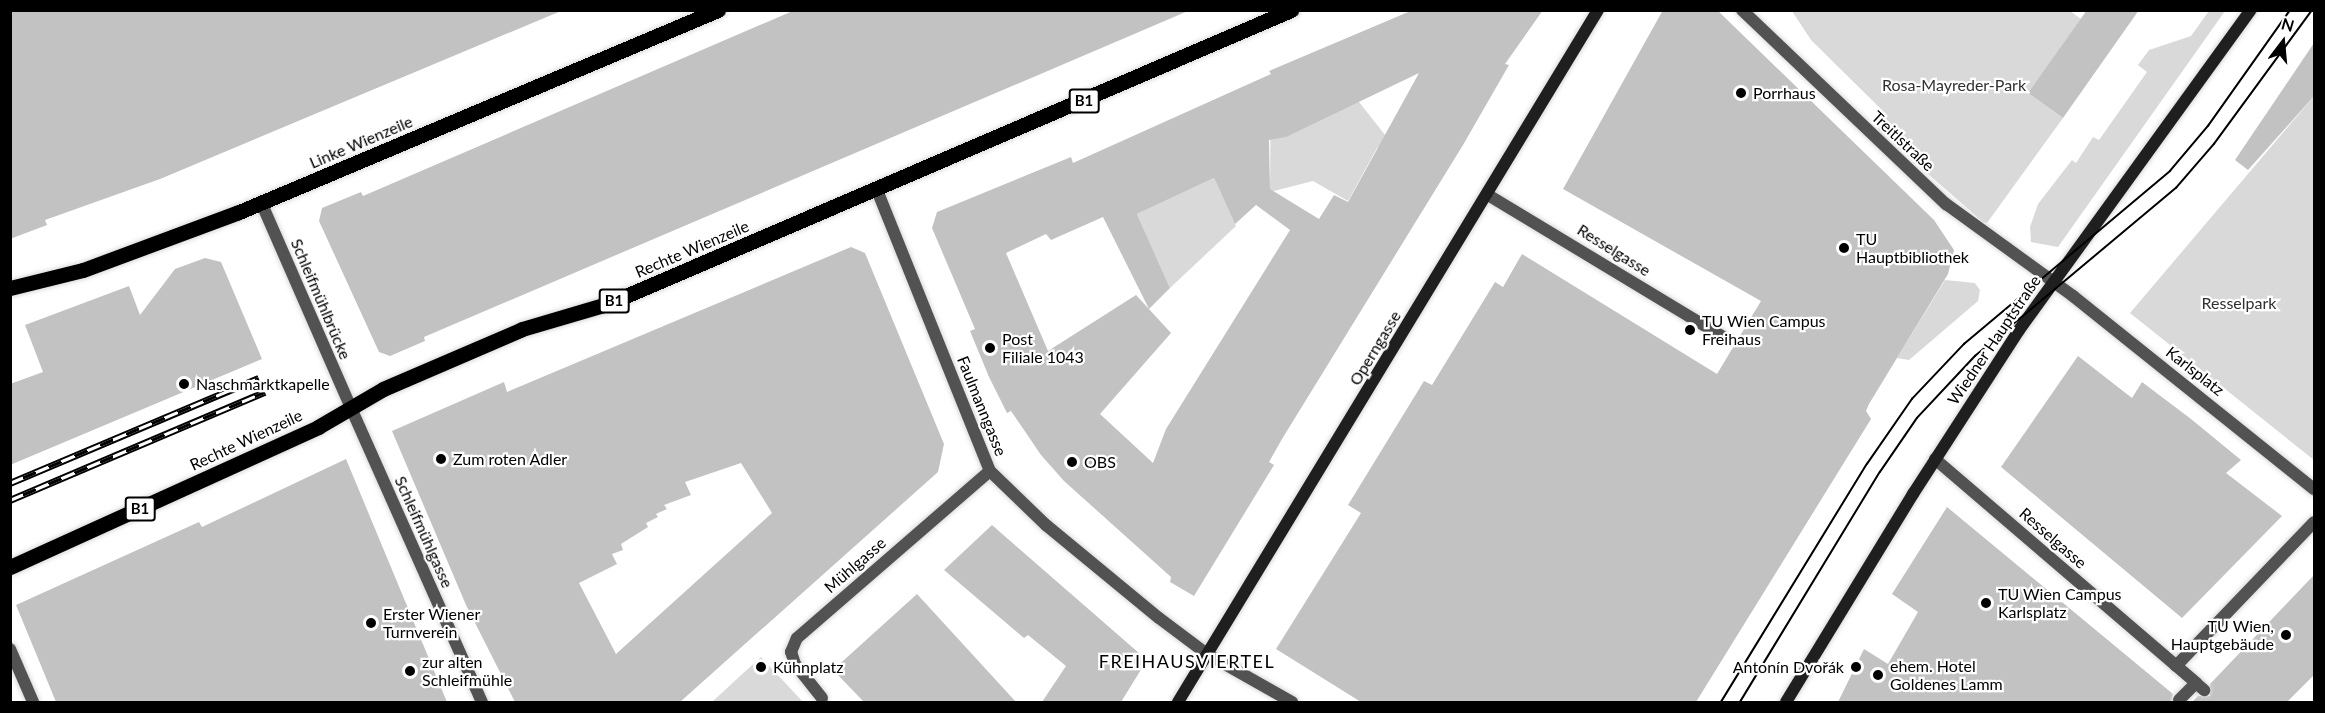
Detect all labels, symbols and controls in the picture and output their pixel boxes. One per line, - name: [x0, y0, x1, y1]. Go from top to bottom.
- north arrow: [2253, 12, 2313, 72]
- text: N: [2280, 13, 2297, 35]
- park label: Rosa-Mayreder-Park: [1882, 75, 2026, 95]
- place label: Porrhaus: [1753, 83, 1816, 103]
- marker: Porrhaus: [1734, 86, 1748, 100]
- road number: B1: [1068, 89, 1100, 113]
- street label: Treitlstraße: [1868, 107, 1938, 175]
- street label: Linke Wienzeile: [306, 112, 416, 172]
- street label: Rechte Wienzeile: [632, 216, 752, 282]
- street label: Resselgasse: [1574, 220, 1654, 280]
- place label: TU Hauptbibliothek: [1856, 229, 1969, 267]
- street label: Schleifmühlbrücke: [287, 236, 355, 362]
- marker: TU Hauptbibliothek: [1837, 241, 1851, 255]
- street label: Wiedner Hauptstraße: [1943, 271, 2045, 409]
- road number: B1: [598, 289, 630, 313]
- park label: Resselpark: [2202, 293, 2276, 313]
- street label: Operngasse: [1345, 307, 1405, 389]
- place label: TU Wien Campus Freihaus: [1702, 311, 1826, 349]
- marker: TU Wien Campus Freihaus: [1683, 323, 1697, 337]
- place label: Post Filiale 1043: [1002, 329, 1084, 367]
- marker: Post Filiale 1043: [983, 341, 997, 355]
- street label: Karlsplatz: [2162, 342, 2228, 400]
- street label: Faulmanngasse: [953, 353, 1011, 459]
- place label: Naschmarktkapelle: [196, 374, 330, 394]
- marker: Naschmarktkapelle: [177, 377, 191, 391]
- street label: Rechte Wienzeile: [187, 406, 305, 474]
- place label: Zum roten Adler: [453, 449, 568, 469]
- marker: Zum roten Adler: [434, 452, 448, 466]
- place label: OBS: [1084, 452, 1116, 472]
- marker: OBS: [1065, 455, 1079, 469]
- street label: Schleifmühlgasse: [391, 473, 457, 591]
- road number: B1: [124, 497, 156, 521]
- street label: Resselgasse: [2016, 504, 2090, 572]
- street label: Mühlgasse: [820, 533, 890, 597]
- place label: TU Wien Campus Karlsplatz: [1998, 584, 2122, 622]
- marker: TU Wien Campus Karlsplatz: [1979, 596, 1993, 610]
- place label: Erster Wiener Turnverein: [383, 604, 481, 642]
- marker: Erster Wiener Turnverein: [364, 616, 378, 630]
- place label: TU Wien, Hauptgebäude: [2171, 616, 2274, 654]
- marker: TU Wien, Hauptgebäude: [2279, 628, 2293, 642]
- district label: FREIHAUSVIERTEL: [1099, 650, 1275, 672]
- place label: zur alten Schleifmühle: [422, 652, 512, 690]
- place label: ehem. Hotel Goldenes Lamm: [1890, 656, 2003, 694]
- place label: Kühnplatz: [773, 657, 844, 677]
- place label: Antonín Dvořák: [1733, 657, 1844, 677]
- marker: Kühnplatz: [754, 660, 768, 674]
- marker: Antonín Dvořák: [1849, 660, 1863, 674]
- marker: zur alten Schleifmühle: [403, 664, 417, 678]
- marker: ehem. Hotel Goldenes Lamm: [1871, 668, 1885, 682]

